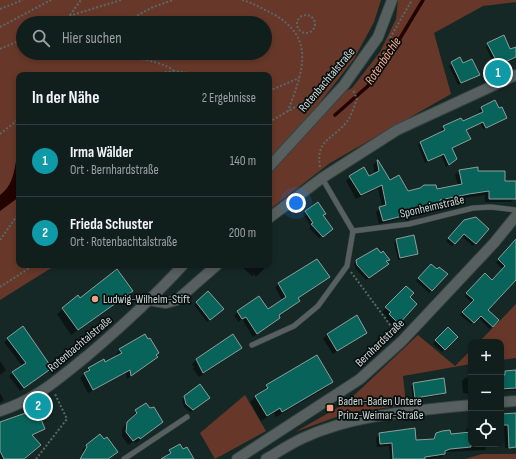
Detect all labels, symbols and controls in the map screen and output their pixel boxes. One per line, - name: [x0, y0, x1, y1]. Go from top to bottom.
- search box: [16, 16, 272, 60]
- icon: search: [30, 27, 52, 49]
- text: Hier suchen: [62, 29, 122, 48]
- water label: Rotenbächle: [361, 34, 405, 88]
- street label: Rotenbachtalstraße: [296, 45, 358, 115]
- pin: 1: [485, 58, 511, 88]
- text: In der Nähe: [32, 88, 99, 108]
- text: 2 Ergebnisse: [202, 90, 256, 106]
- text: Irma Wälder: [70, 143, 133, 162]
- text: 1: [42, 153, 48, 169]
- text: 140 m: [230, 153, 256, 169]
- text: Ort · Bernhardstraße: [70, 162, 159, 178]
- street label: Sponheimstraße: [398, 192, 466, 222]
- your location: [286, 193, 306, 213]
- text: Frieda Schuster: [70, 215, 153, 234]
- text: 2: [42, 225, 48, 241]
- text: 200 m: [229, 225, 256, 241]
- text: Ort · Rotenbachtalstraße: [70, 234, 177, 250]
- place label: Ludwig-Wilhelm-Stift: [103, 292, 191, 307]
- marker: Ludwig-Wilhelm-Stift: [90, 294, 100, 304]
- street label: Rotenbachtalstraße: [45, 313, 115, 375]
- street label: Bernhardstraße: [352, 316, 408, 370]
- map controls: [468, 339, 504, 447]
- button: +: [468, 339, 504, 375]
- button: −: [468, 375, 504, 411]
- pin: 2: [25, 391, 51, 421]
- place label: Baden-Baden Untere Prinz-Weimar-Straße: [338, 394, 424, 423]
- marker: Baden-Baden Untere Prinz-Weimar-Straße: [325, 403, 335, 413]
- button: locate: [468, 411, 504, 447]

